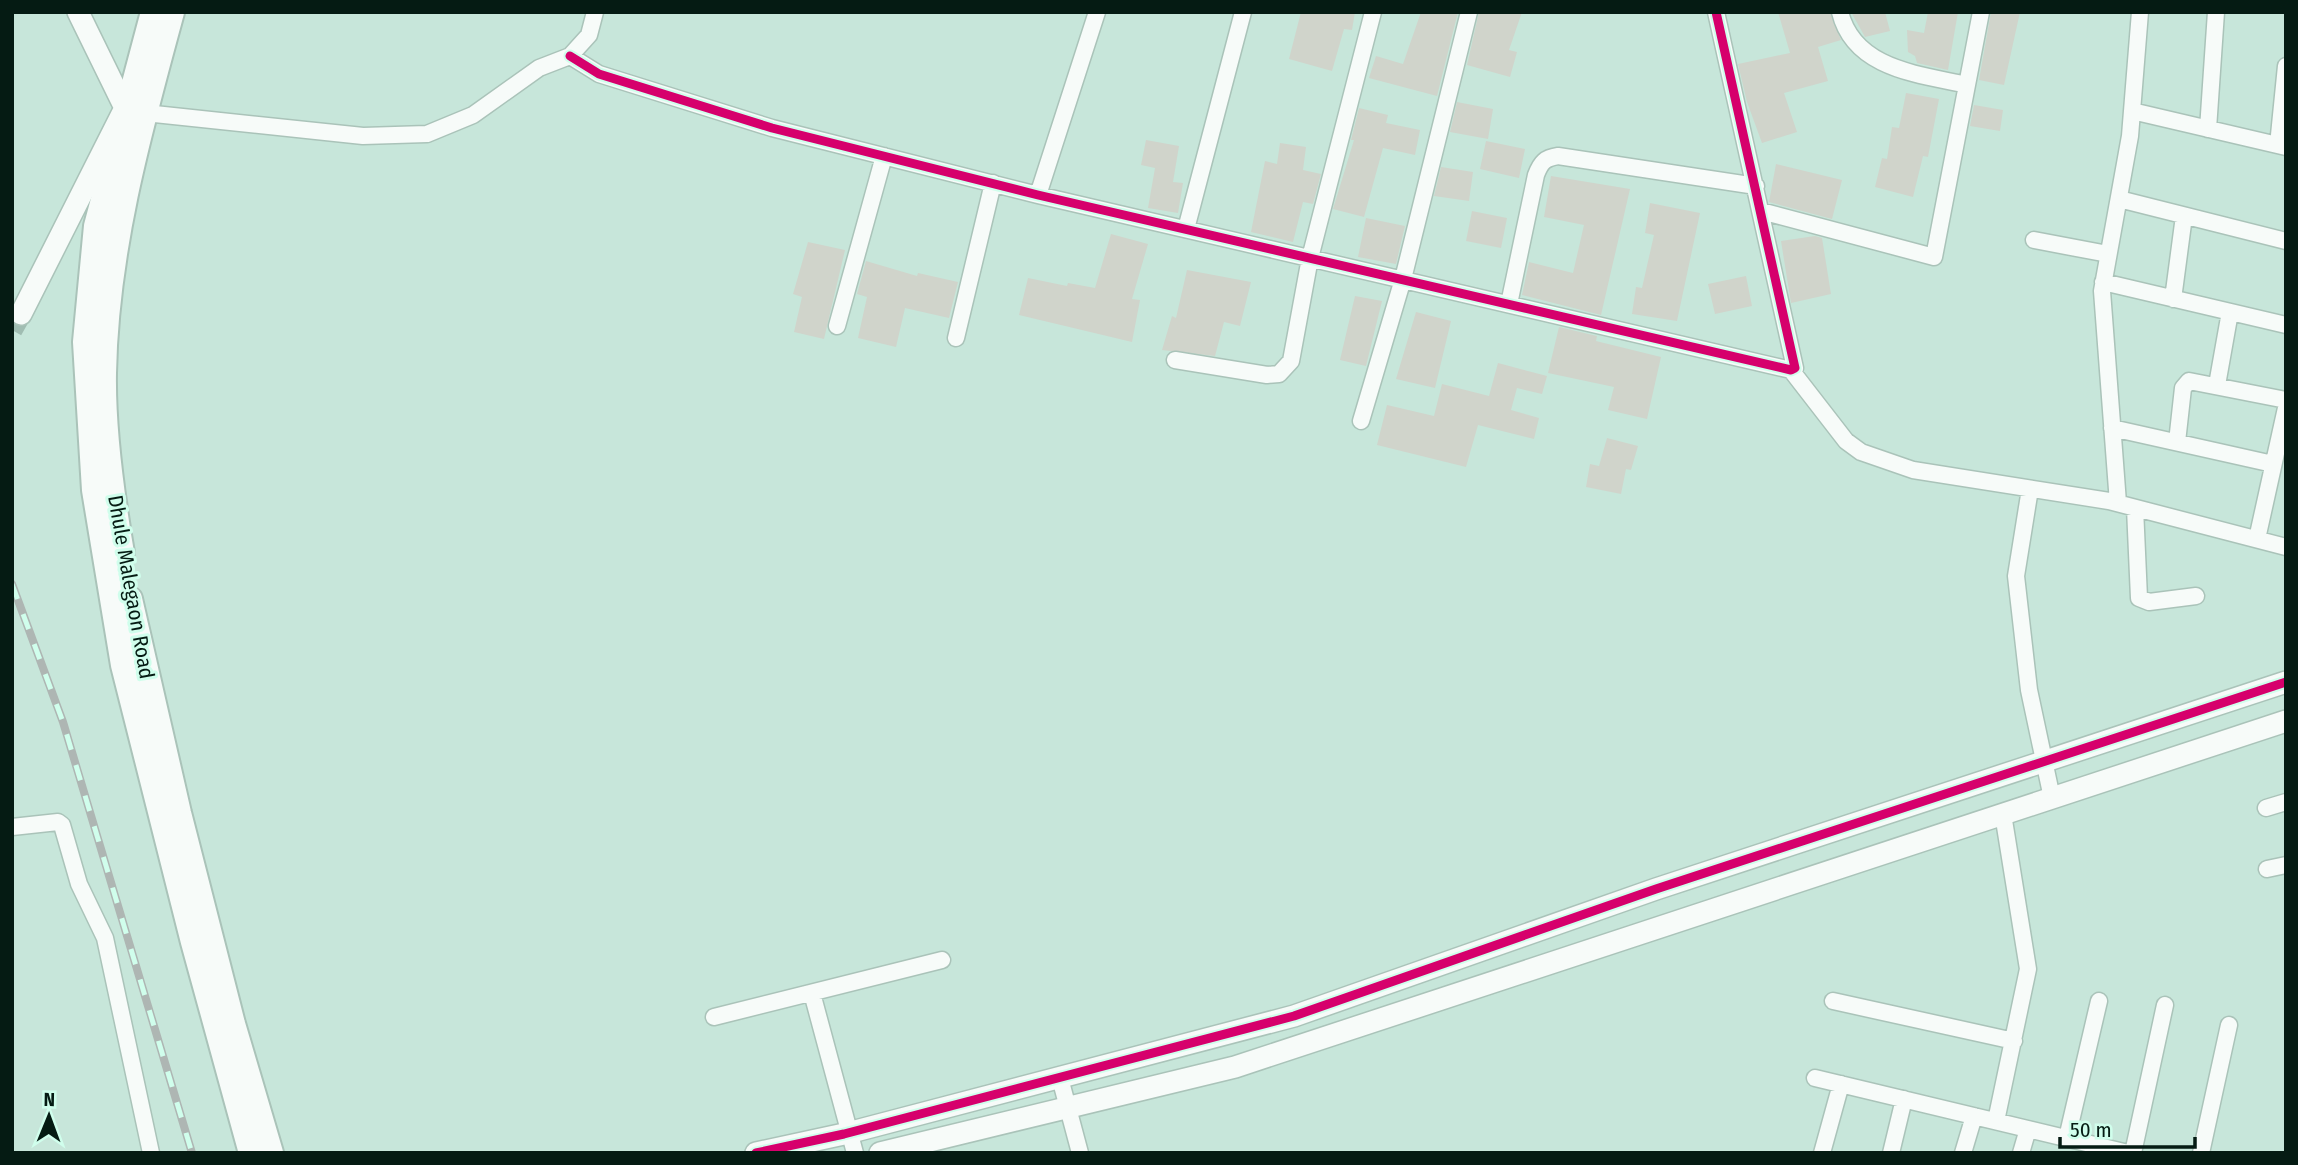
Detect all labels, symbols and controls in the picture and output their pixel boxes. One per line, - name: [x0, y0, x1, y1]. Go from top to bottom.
- street label: Dhule Malegaon Road: [102, 493, 160, 681]
- north arrow: [14, 1081, 84, 1151]
- text: N: [43, 1088, 55, 1111]
- scale bar: [2060, 1106, 2195, 1150]
- text: 50 m: [2070, 1117, 2112, 1143]

